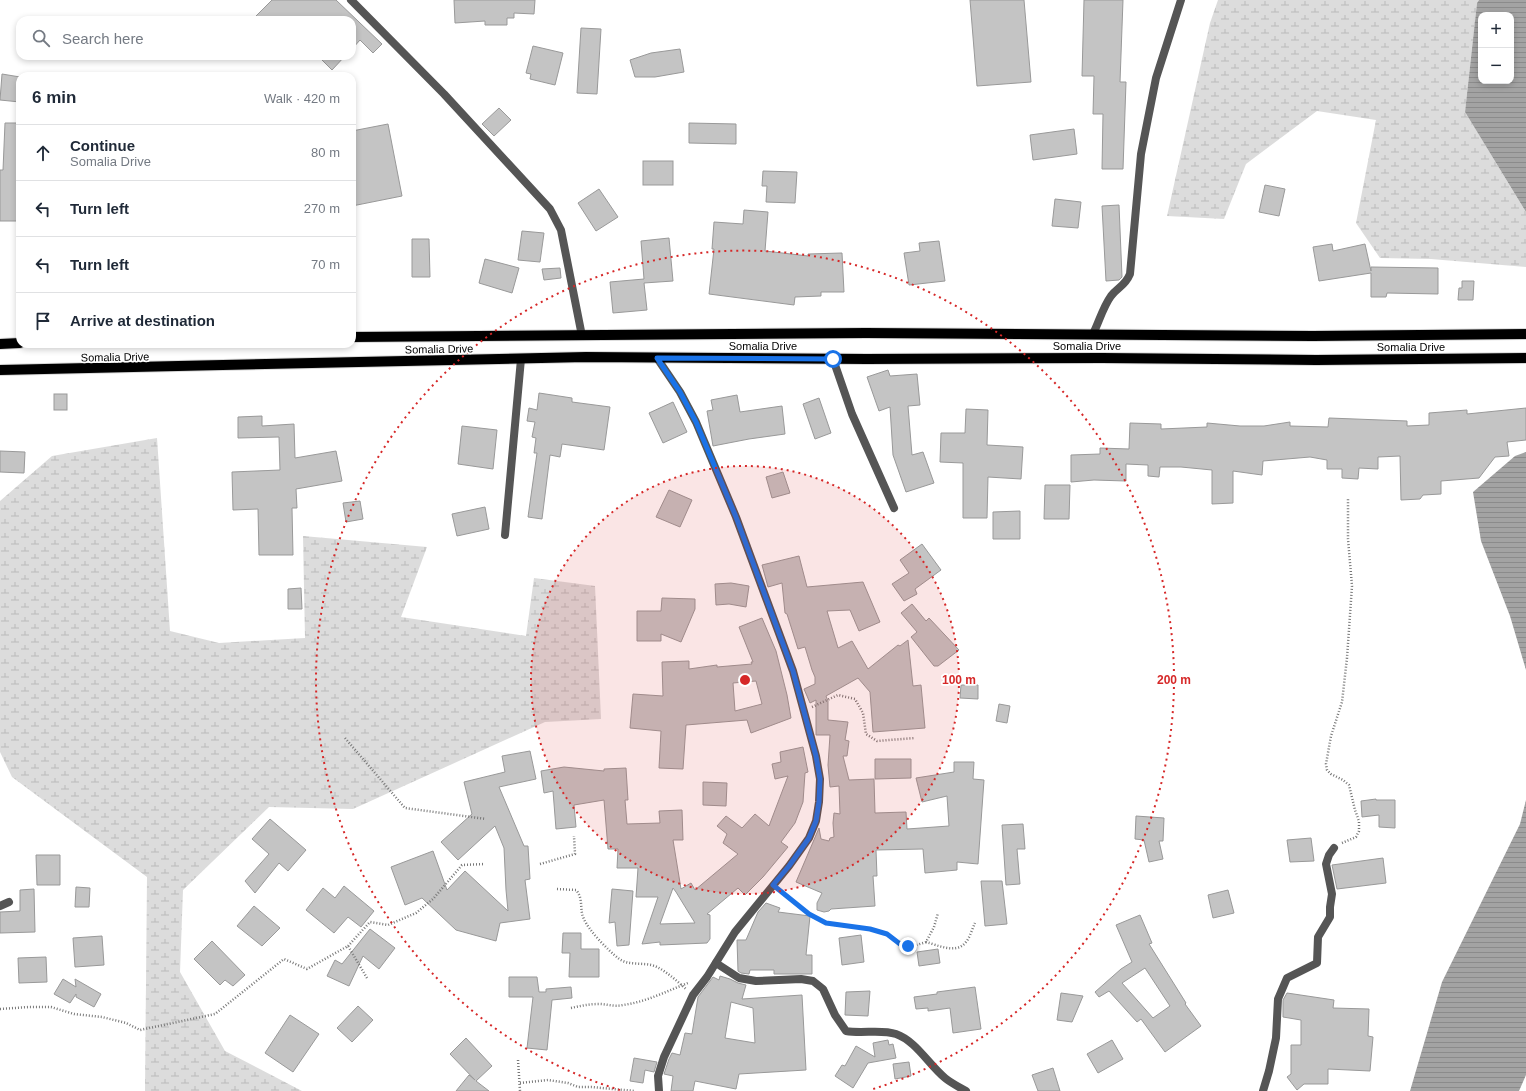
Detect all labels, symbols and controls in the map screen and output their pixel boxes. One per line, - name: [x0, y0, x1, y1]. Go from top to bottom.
- map controls: [1478, 12, 1514, 84]
- button: +: [1478, 12, 1514, 48]
- search box: [16, 16, 356, 60]
- icon: search: [30, 27, 52, 49]
- text: Search here: [62, 30, 144, 47]
- button: −: [1478, 48, 1514, 84]
- text: 6 min: [32, 88, 76, 107]
- text: Walk · 420 m: [264, 91, 340, 106]
- text: Continue: [70, 137, 135, 154]
- icon: ahead: [32, 142, 54, 164]
- text: 80 m: [311, 145, 340, 160]
- text: Somalia Drive: [70, 154, 151, 169]
- icon: left: [32, 198, 54, 220]
- text: Turn left: [70, 200, 129, 217]
- text: 270 m: [304, 201, 340, 216]
- icon: left: [32, 254, 54, 276]
- text: Turn left: [70, 256, 129, 273]
- text: 70 m: [311, 257, 340, 272]
- icon: arrive: [32, 310, 54, 332]
- text: Arrive at destination: [70, 312, 215, 329]
- street label: Somalia Drive: [729, 340, 797, 352]
- street label: Somalia Drive: [1053, 340, 1121, 352]
- street label: Somalia Drive: [1377, 341, 1445, 353]
- street label: Somalia Drive: [405, 342, 473, 356]
- street label: Somalia Drive: [81, 350, 149, 364]
- route start: [824, 350, 842, 368]
- centre of rings: [738, 673, 752, 687]
- text: 100 m: [942, 673, 976, 687]
- text: 200 m: [1157, 673, 1191, 687]
- route end: [899, 937, 917, 955]

